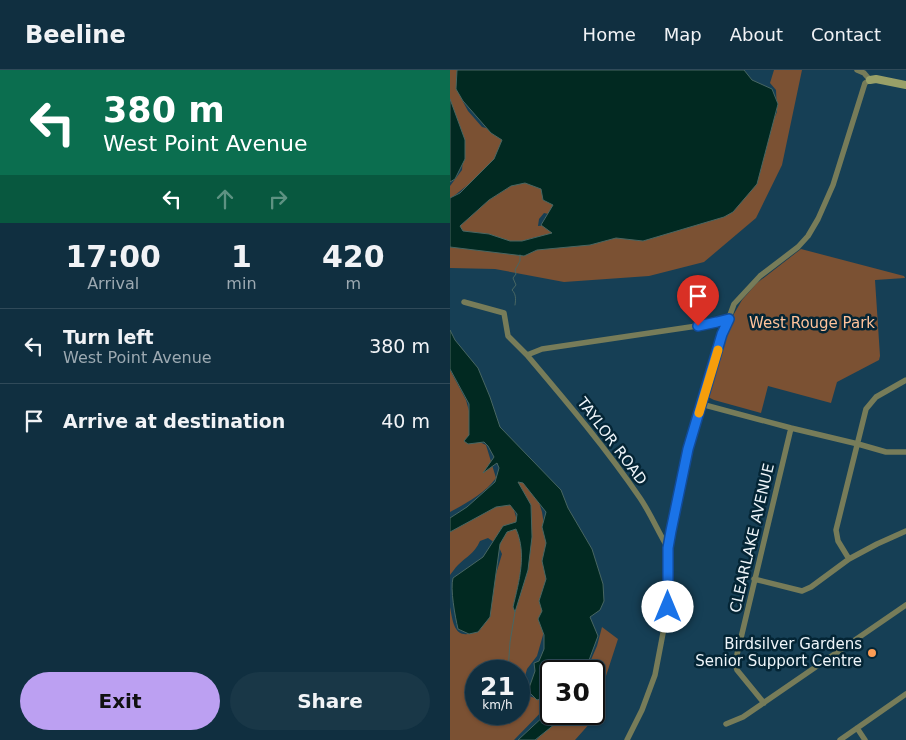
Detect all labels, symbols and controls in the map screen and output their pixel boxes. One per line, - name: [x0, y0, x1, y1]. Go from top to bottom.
- text: Beeline: [25, 21, 126, 49]
- text: Home: [583, 24, 636, 45]
- text: Map: [664, 24, 702, 45]
- text: About: [730, 24, 783, 45]
- text: Contact: [811, 24, 881, 45]
- icon: left: [20, 90, 85, 155]
- text: 380 m: [103, 90, 225, 130]
- text: West Point Avenue: [103, 131, 307, 156]
- icon: left: [158, 185, 186, 213]
- icon: ahead: [211, 185, 239, 213]
- icon: right: [264, 185, 292, 213]
- text: 17:00: [65, 239, 161, 274]
- text: 1: [231, 239, 252, 274]
- text: 420: [322, 239, 385, 274]
- text: Arrival: [87, 274, 139, 293]
- text: min: [226, 274, 257, 293]
- text: m: [345, 274, 361, 293]
- pin: [677, 275, 719, 326]
- icon: arrive: [684, 282, 712, 310]
- park label: West Rouge Park: [749, 314, 875, 332]
- text: Turn left: [63, 326, 154, 348]
- icon: left: [20, 332, 48, 360]
- text: 380 m: [369, 335, 430, 357]
- text: West Point Avenue: [63, 348, 212, 367]
- street label: TAYLOR ROAD: [573, 393, 651, 488]
- icon: arrive: [20, 407, 48, 435]
- text: Arrive at destination: [63, 410, 285, 432]
- text: 40 m: [381, 410, 430, 432]
- street label: CLEARLAKE AVENUE: [726, 462, 778, 614]
- position arrow: [641, 580, 693, 632]
- place label: Birdsilver Gardens Senior Support Centre: [695, 635, 862, 670]
- marker: Birdsilver Gardens Senior Support Centre: [866, 647, 878, 659]
- speed limit sign: 30: [540, 660, 605, 725]
- button: Exit: [20, 672, 220, 730]
- button: Share: [230, 672, 430, 730]
- text: 21: [480, 672, 515, 701]
- text: km/h: [482, 698, 513, 712]

